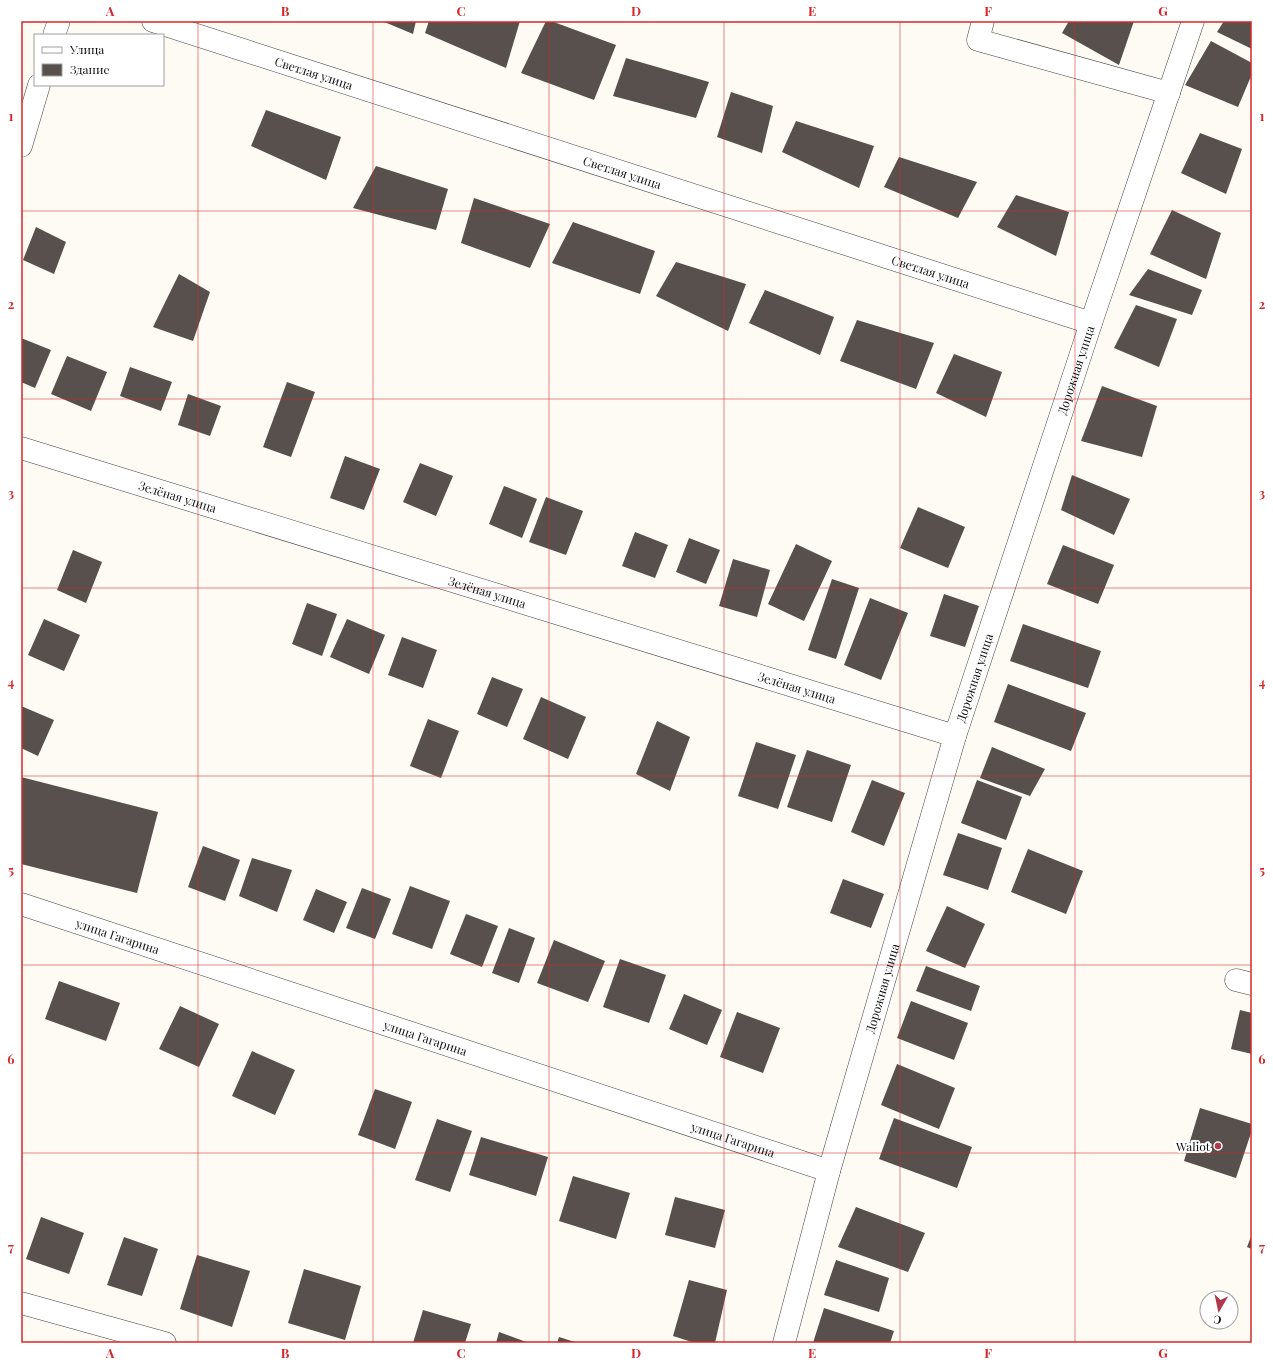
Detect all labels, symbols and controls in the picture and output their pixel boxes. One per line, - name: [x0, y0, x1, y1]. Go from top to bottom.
- text: A: [105, 2, 115, 19]
- text: B: [281, 2, 290, 19]
- text: C: [456, 2, 466, 19]
- text: D: [631, 2, 641, 19]
- text: E: [808, 2, 816, 19]
- text: F: [984, 2, 992, 19]
- text: G: [1158, 2, 1168, 19]
- legend: [34, 34, 164, 86]
- text: Улица: [69, 41, 104, 57]
- street label: Светлая улица: [273, 53, 355, 93]
- text: Здание: [70, 61, 110, 77]
- text: 1: [9, 107, 14, 124]
- text: 1: [1260, 107, 1265, 124]
- street label: Светлая улица: [581, 152, 663, 192]
- street label: Светлая улица: [890, 251, 972, 291]
- text: 2: [8, 295, 15, 312]
- text: 2: [1259, 295, 1266, 312]
- street label: Дорожная улица: [1053, 324, 1098, 416]
- street label: Зелёная улица: [137, 477, 219, 516]
- text: 3: [8, 484, 14, 501]
- text: 3: [1259, 484, 1265, 501]
- street label: Зелёная улица: [447, 572, 528, 611]
- street label: Дорожная улица: [952, 631, 996, 724]
- street label: Зелёная улица: [756, 668, 838, 707]
- text: 4: [8, 673, 15, 690]
- text: 4: [1259, 673, 1266, 690]
- text: 5: [8, 861, 14, 878]
- text: 5: [1259, 861, 1265, 878]
- street label: улица Гагарина: [73, 914, 162, 957]
- street label: Дорожная улица: [861, 942, 902, 1035]
- street label: улица Гагарина: [381, 1016, 469, 1059]
- text: 6: [7, 1050, 15, 1067]
- text: 6: [1258, 1050, 1266, 1067]
- street label: улица Гагарина: [688, 1118, 777, 1161]
- place label: Waliot: [1175, 1138, 1211, 1154]
- marker: Waliot: [1213, 1141, 1223, 1151]
- text: 7: [8, 1238, 14, 1255]
- text: 7: [1259, 1238, 1265, 1255]
- north arrow: [1199, 1290, 1239, 1330]
- text: С: [1212, 1312, 1222, 1328]
- text: A: [105, 1344, 115, 1361]
- text: B: [281, 1344, 290, 1361]
- text: C: [456, 1344, 466, 1361]
- text: D: [631, 1344, 641, 1361]
- text: E: [808, 1344, 816, 1361]
- text: F: [984, 1344, 992, 1361]
- text: G: [1158, 1344, 1168, 1361]

